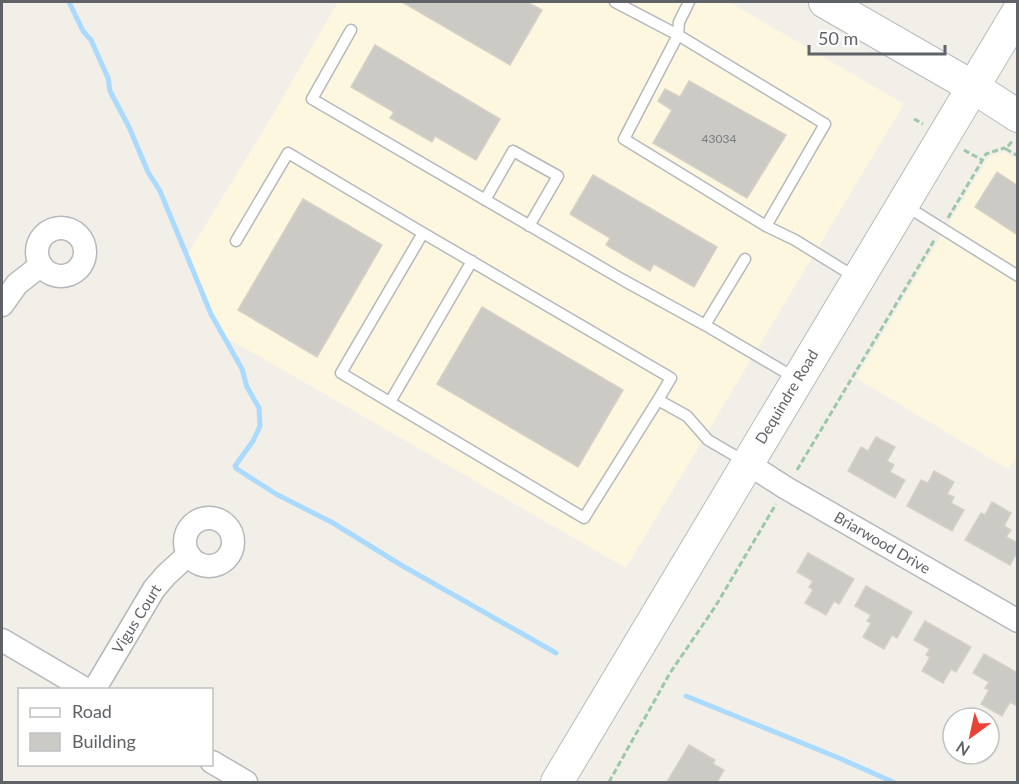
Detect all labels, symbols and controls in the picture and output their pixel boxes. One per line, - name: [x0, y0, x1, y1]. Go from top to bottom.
- scale bar: [809, 18, 946, 56]
- text: 50 m: [818, 27, 858, 49]
- house number: 43034: [702, 131, 736, 146]
- street label: Dequindre Road: [751, 346, 821, 447]
- street label: Briarwood Drive: [831, 507, 934, 577]
- street label: Vigus Court: [108, 580, 165, 656]
- legend: [18, 688, 213, 766]
- text: Road: [72, 700, 112, 722]
- north arrow: [941, 706, 1001, 766]
- text: Building: [72, 730, 136, 752]
- text: N: [952, 738, 973, 760]

